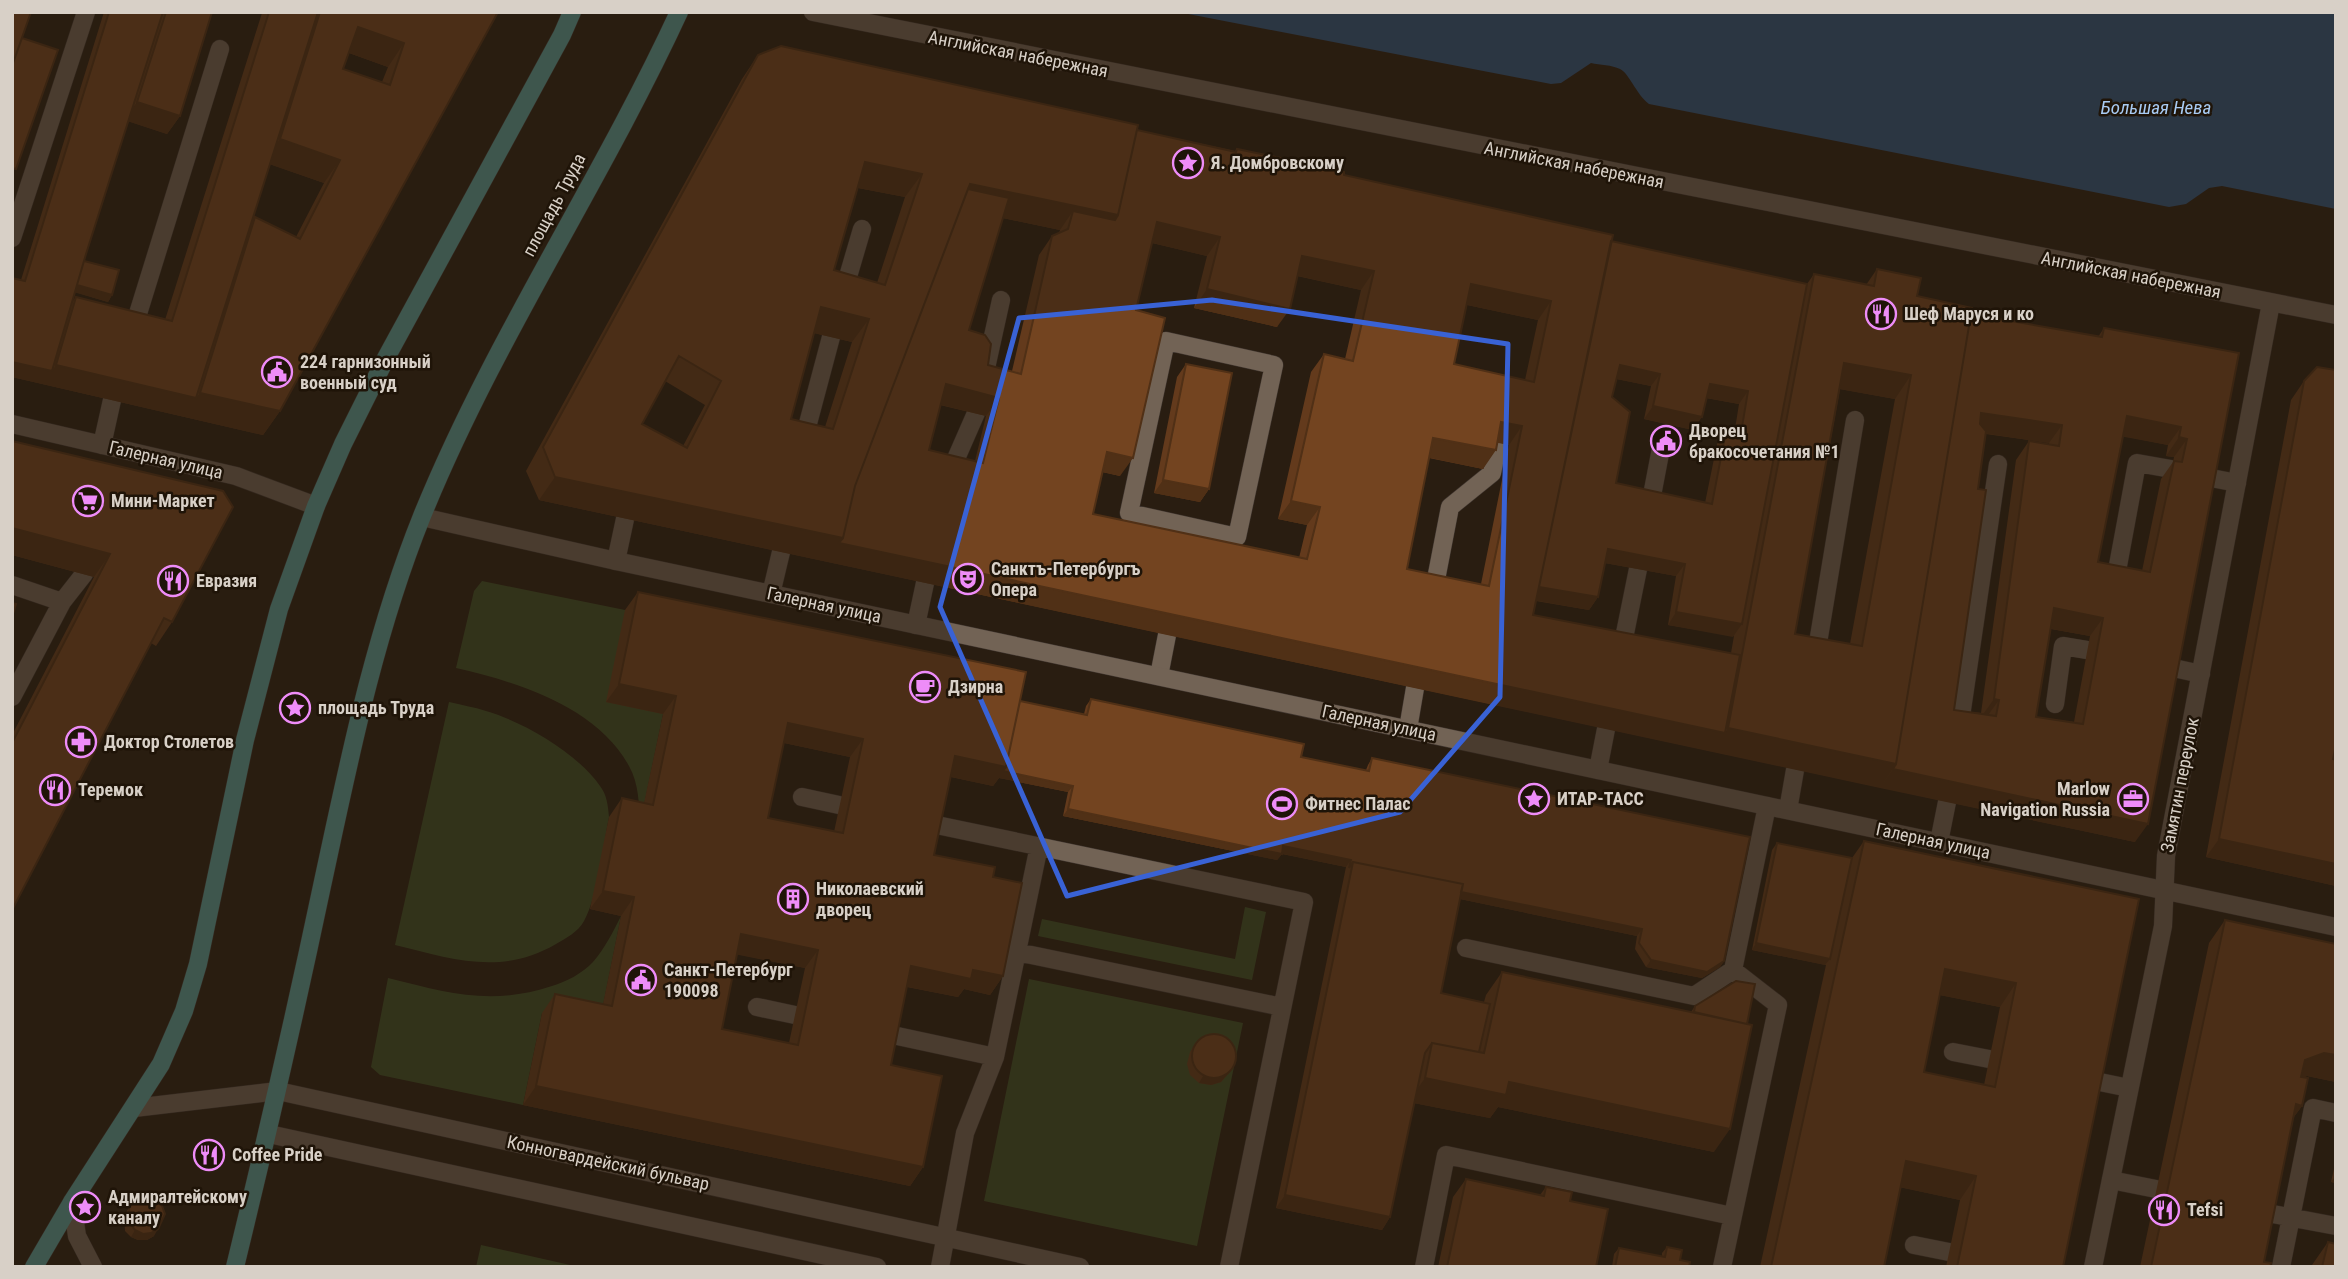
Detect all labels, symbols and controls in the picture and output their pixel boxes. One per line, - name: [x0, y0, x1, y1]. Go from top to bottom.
- street label: Английская набережная: [927, 26, 1110, 81]
- water label: Большая Нева: [2101, 96, 2211, 119]
- street label: Английская набережная: [1483, 137, 1666, 192]
- place icon: Я. Домбровскому: [1171, 146, 1205, 180]
- street label: площадь Труда: [518, 150, 589, 260]
- place label: Я. Домбровскому: [1210, 152, 1344, 173]
- street label: Английская набережная: [2040, 247, 2223, 302]
- restaurant icon: Шеф Маруся и ко: [1864, 297, 1898, 331]
- place label: Шеф Маруся и ко: [1904, 303, 2034, 324]
- place label: 224 гарнизонный военный суд: [300, 351, 431, 393]
- public building icon: 224 гарнизонный военный суд: [260, 355, 294, 389]
- place label: Дворец бракосочетания №1: [1689, 420, 1840, 462]
- public building icon: Дворец бракосочетания №1: [1649, 424, 1683, 458]
- street label: Галерная улица: [107, 436, 225, 483]
- supermarket icon: Мини-Маркет: [71, 484, 105, 518]
- place label: Мини-Маркет: [111, 490, 215, 511]
- place label: Санктъ-Петербургъ Опера: [991, 558, 1140, 600]
- theatre icon: Санктъ-Петербургъ Опера: [951, 562, 985, 596]
- restaurant icon: Евразия: [156, 564, 190, 598]
- place label: Евразия: [196, 570, 257, 591]
- street label: Галерная улица: [765, 582, 883, 627]
- cafe icon: Дзирна: [908, 670, 942, 704]
- place label: Дзирна: [948, 676, 1003, 697]
- place icon: площадь Труда: [278, 691, 312, 725]
- place label: площадь Труда: [318, 697, 434, 718]
- street label: Галерная улица: [1320, 700, 1438, 745]
- street label: Замятин переулок: [2156, 715, 2203, 854]
- pharmacy icon: Доктор Столетов: [64, 725, 98, 759]
- place label: Доктор Столетов: [104, 731, 234, 752]
- restaurant icon: Теремок: [38, 773, 72, 807]
- place label: Marlow Navigation Russia: [1980, 778, 2111, 820]
- place label: Теремок: [78, 779, 143, 800]
- place icon: ИТАР-ТАСС: [1517, 782, 1551, 816]
- office icon: Marlow Navigation Russia: [2116, 782, 2150, 816]
- sports icon: Фитнес Палас: [1265, 787, 1299, 821]
- place label: ИТАР-ТАСС: [1557, 788, 1644, 809]
- place label: Фитнес Палас: [1305, 793, 1411, 814]
- street label: Галерная улица: [1874, 818, 1992, 863]
- place label: Николаевский дворец: [816, 878, 924, 920]
- building icon: Николаевский дворец: [776, 882, 810, 916]
- place label: Санкт-Петербург 190098: [664, 959, 793, 1001]
- public building icon: Санкт-Петербург 190098: [624, 963, 658, 997]
- street label: Конногвардейский бульвар: [505, 1131, 711, 1194]
- restaurant icon: Coffee Pride: [192, 1138, 226, 1172]
- place label: Coffee Pride: [232, 1144, 323, 1165]
- place label: Адмиралтейскому каналу: [108, 1186, 247, 1228]
- place icon: Адмиралтейскому каналу: [68, 1190, 102, 1224]
- restaurant icon: Tefsi: [2147, 1193, 2181, 1227]
- place label: Tefsi: [2187, 1199, 2223, 1220]

